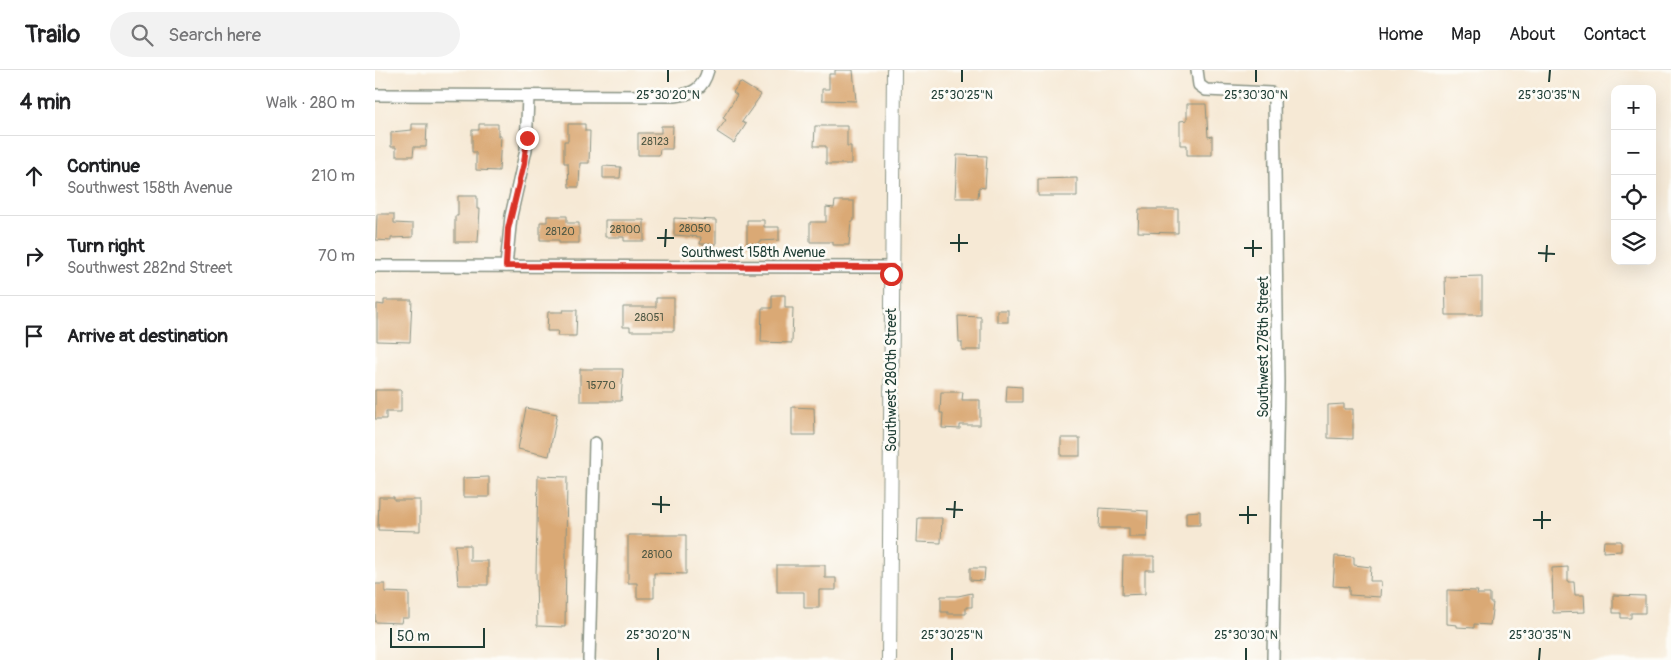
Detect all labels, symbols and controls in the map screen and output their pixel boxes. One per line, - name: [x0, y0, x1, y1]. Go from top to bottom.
- search box: [110, 12, 460, 57]
- text: Trailo: [25, 20, 80, 49]
- icon: search: [128, 21, 156, 49]
- text: Search here: [168, 23, 261, 47]
- text: Home: [1378, 23, 1423, 46]
- text: Map: [1451, 23, 1481, 46]
- text: About: [1509, 23, 1555, 46]
- text: Contact: [1583, 23, 1646, 46]
- map controls: [1611, 85, 1656, 265]
- button: +: [1611, 85, 1656, 130]
- text: 25°30'20"N: [636, 88, 700, 103]
- text: 25°30'25"N: [931, 88, 993, 103]
- text: 25°30'30"N: [1224, 88, 1288, 103]
- text: 25°30'35"N: [1518, 88, 1580, 103]
- text: 4 min: [20, 89, 71, 116]
- text: Walk · 280 m: [266, 93, 355, 113]
- route end: [516, 127, 539, 150]
- button: −: [1611, 130, 1656, 175]
- house number: 28123: [641, 135, 669, 148]
- text: Continue: [67, 154, 140, 178]
- icon: ahead: [20, 162, 48, 190]
- text: 210 m: [311, 166, 355, 186]
- button: locate: [1611, 175, 1656, 220]
- text: Southwest 158th Avenue: [67, 178, 232, 198]
- button: layers: [1611, 220, 1656, 265]
- house number: 28050: [679, 222, 711, 235]
- house number: 28100: [609, 223, 641, 236]
- house number: 28120: [545, 225, 575, 238]
- text: Turn right: [67, 234, 145, 258]
- icon: right: [20, 242, 48, 270]
- street label: Southwest 158th Avenue: [681, 244, 825, 261]
- text: 70 m: [318, 246, 355, 266]
- text: Southwest 282nd Street: [67, 258, 232, 278]
- route start: [880, 263, 903, 286]
- street label: Southwest 278th Street: [1255, 276, 1272, 418]
- street label: Southwest 280th Street: [883, 308, 900, 452]
- house number: 28051: [634, 311, 664, 324]
- icon: arrive: [20, 322, 48, 350]
- text: Arrive at destination: [67, 324, 228, 348]
- house number: 15770: [586, 379, 616, 392]
- house number: 28100: [641, 548, 673, 561]
- scale bar: [390, 625, 485, 648]
- text: 50 m: [397, 628, 430, 645]
- text: 25°30'20"N: [626, 628, 690, 643]
- text: 25°30'25"N: [921, 628, 983, 643]
- text: 25°30'30"N: [1214, 628, 1278, 643]
- text: 25°30'35"N: [1509, 628, 1571, 643]

